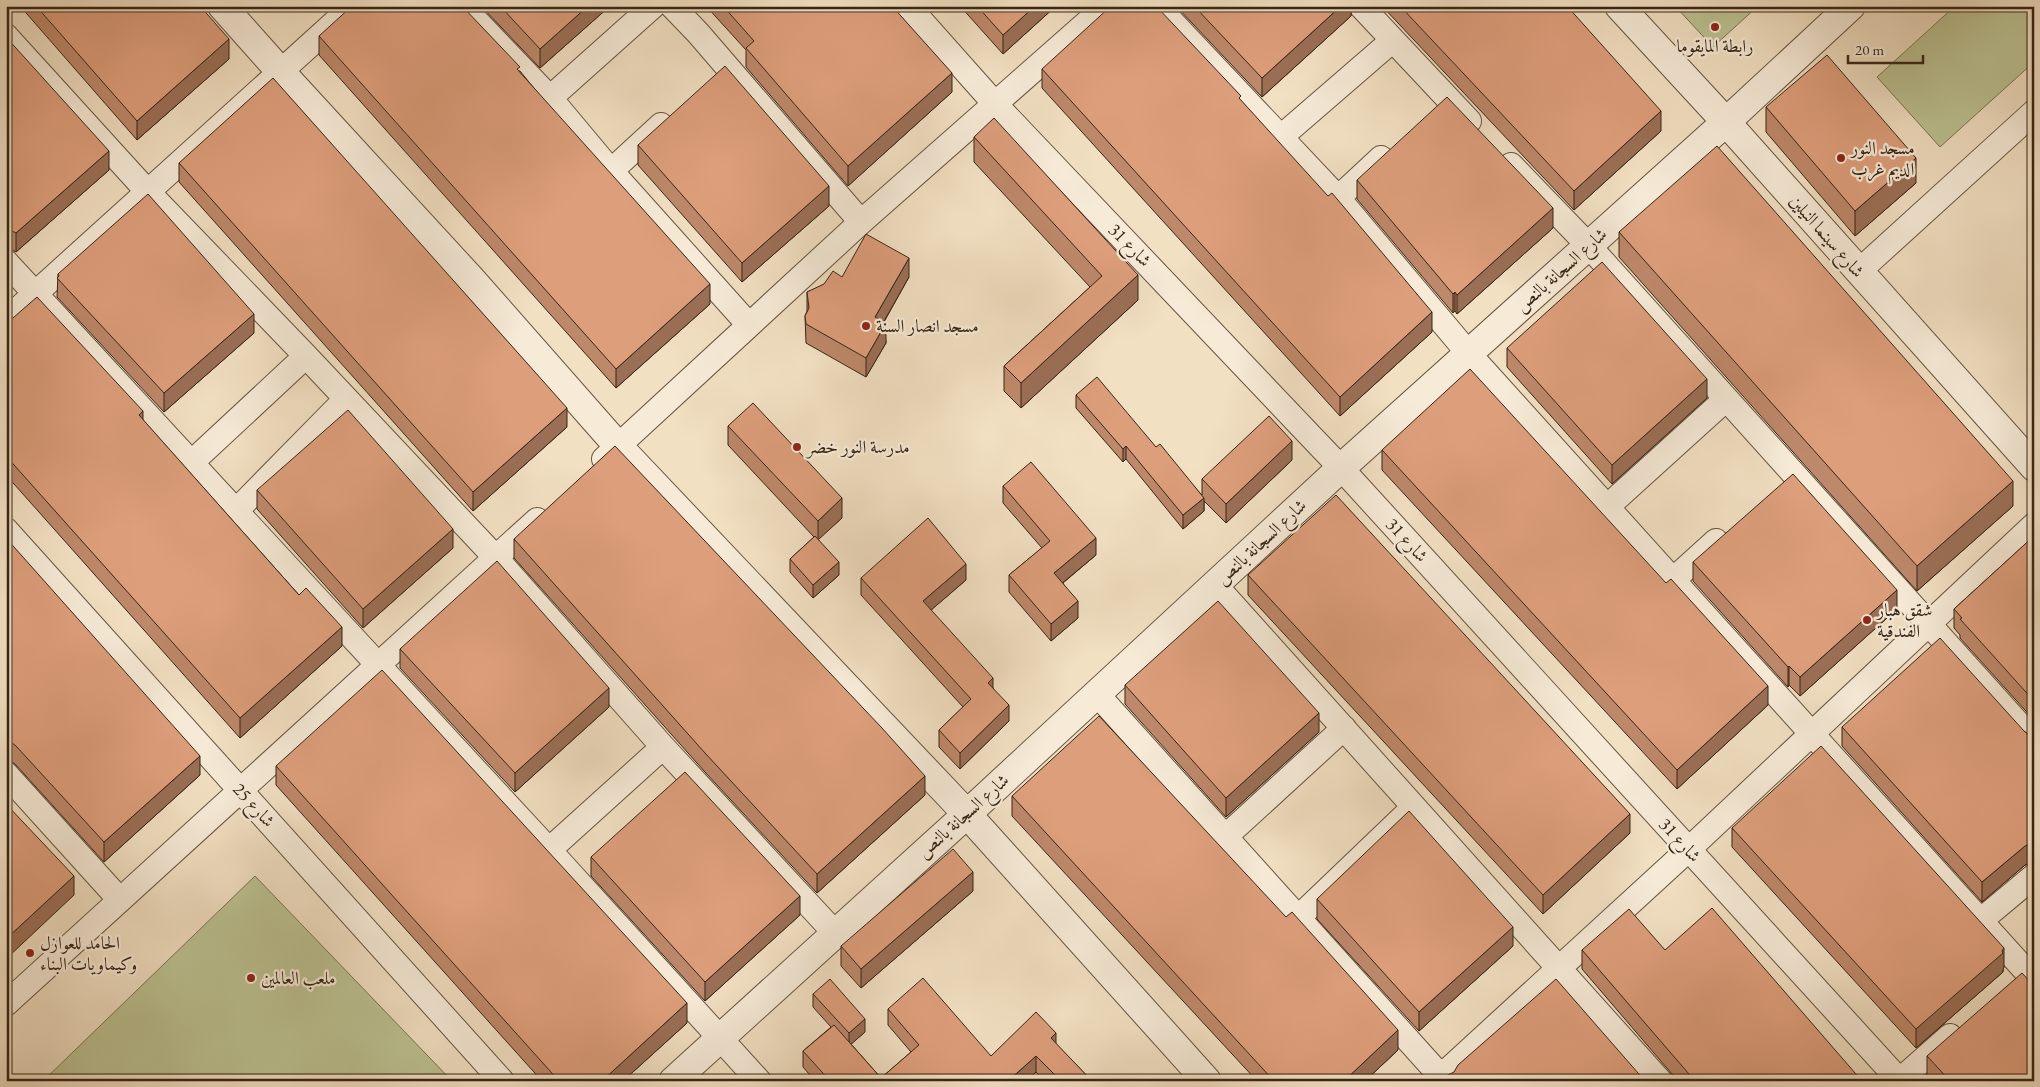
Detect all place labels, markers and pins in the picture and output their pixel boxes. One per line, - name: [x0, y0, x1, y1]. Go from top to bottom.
- marker: رابطة المايقوما: [1709, 21, 1721, 33]
- place label: رابطة المايقوما: [1677, 34, 1753, 57]
- place label: مسجد النور الديم غرب: [1849, 136, 1915, 185]
- marker: مسجد النور الديم غرب: [1835, 152, 1847, 164]
- place label: مسجد انصار السنة: [876, 314, 979, 337]
- marker: مسجد انصار السنة: [860, 320, 872, 332]
- place label: مدرسة النور خضر: [805, 435, 910, 459]
- marker: مدرسة النور خضر: [791, 441, 803, 453]
- place label: شقق هبار الفندقية: [1875, 598, 1932, 642]
- marker: شقق هبار الفندقية: [1861, 614, 1873, 626]
- place label: الحامد للعوازل وكيماويات البناء: [40, 931, 137, 975]
- marker: الحامد للعوازل وكيماويات البناء: [24, 947, 36, 959]
- place label: ملعب العالمين: [261, 966, 335, 990]
- marker: ملعب العالمين: [245, 972, 257, 984]

